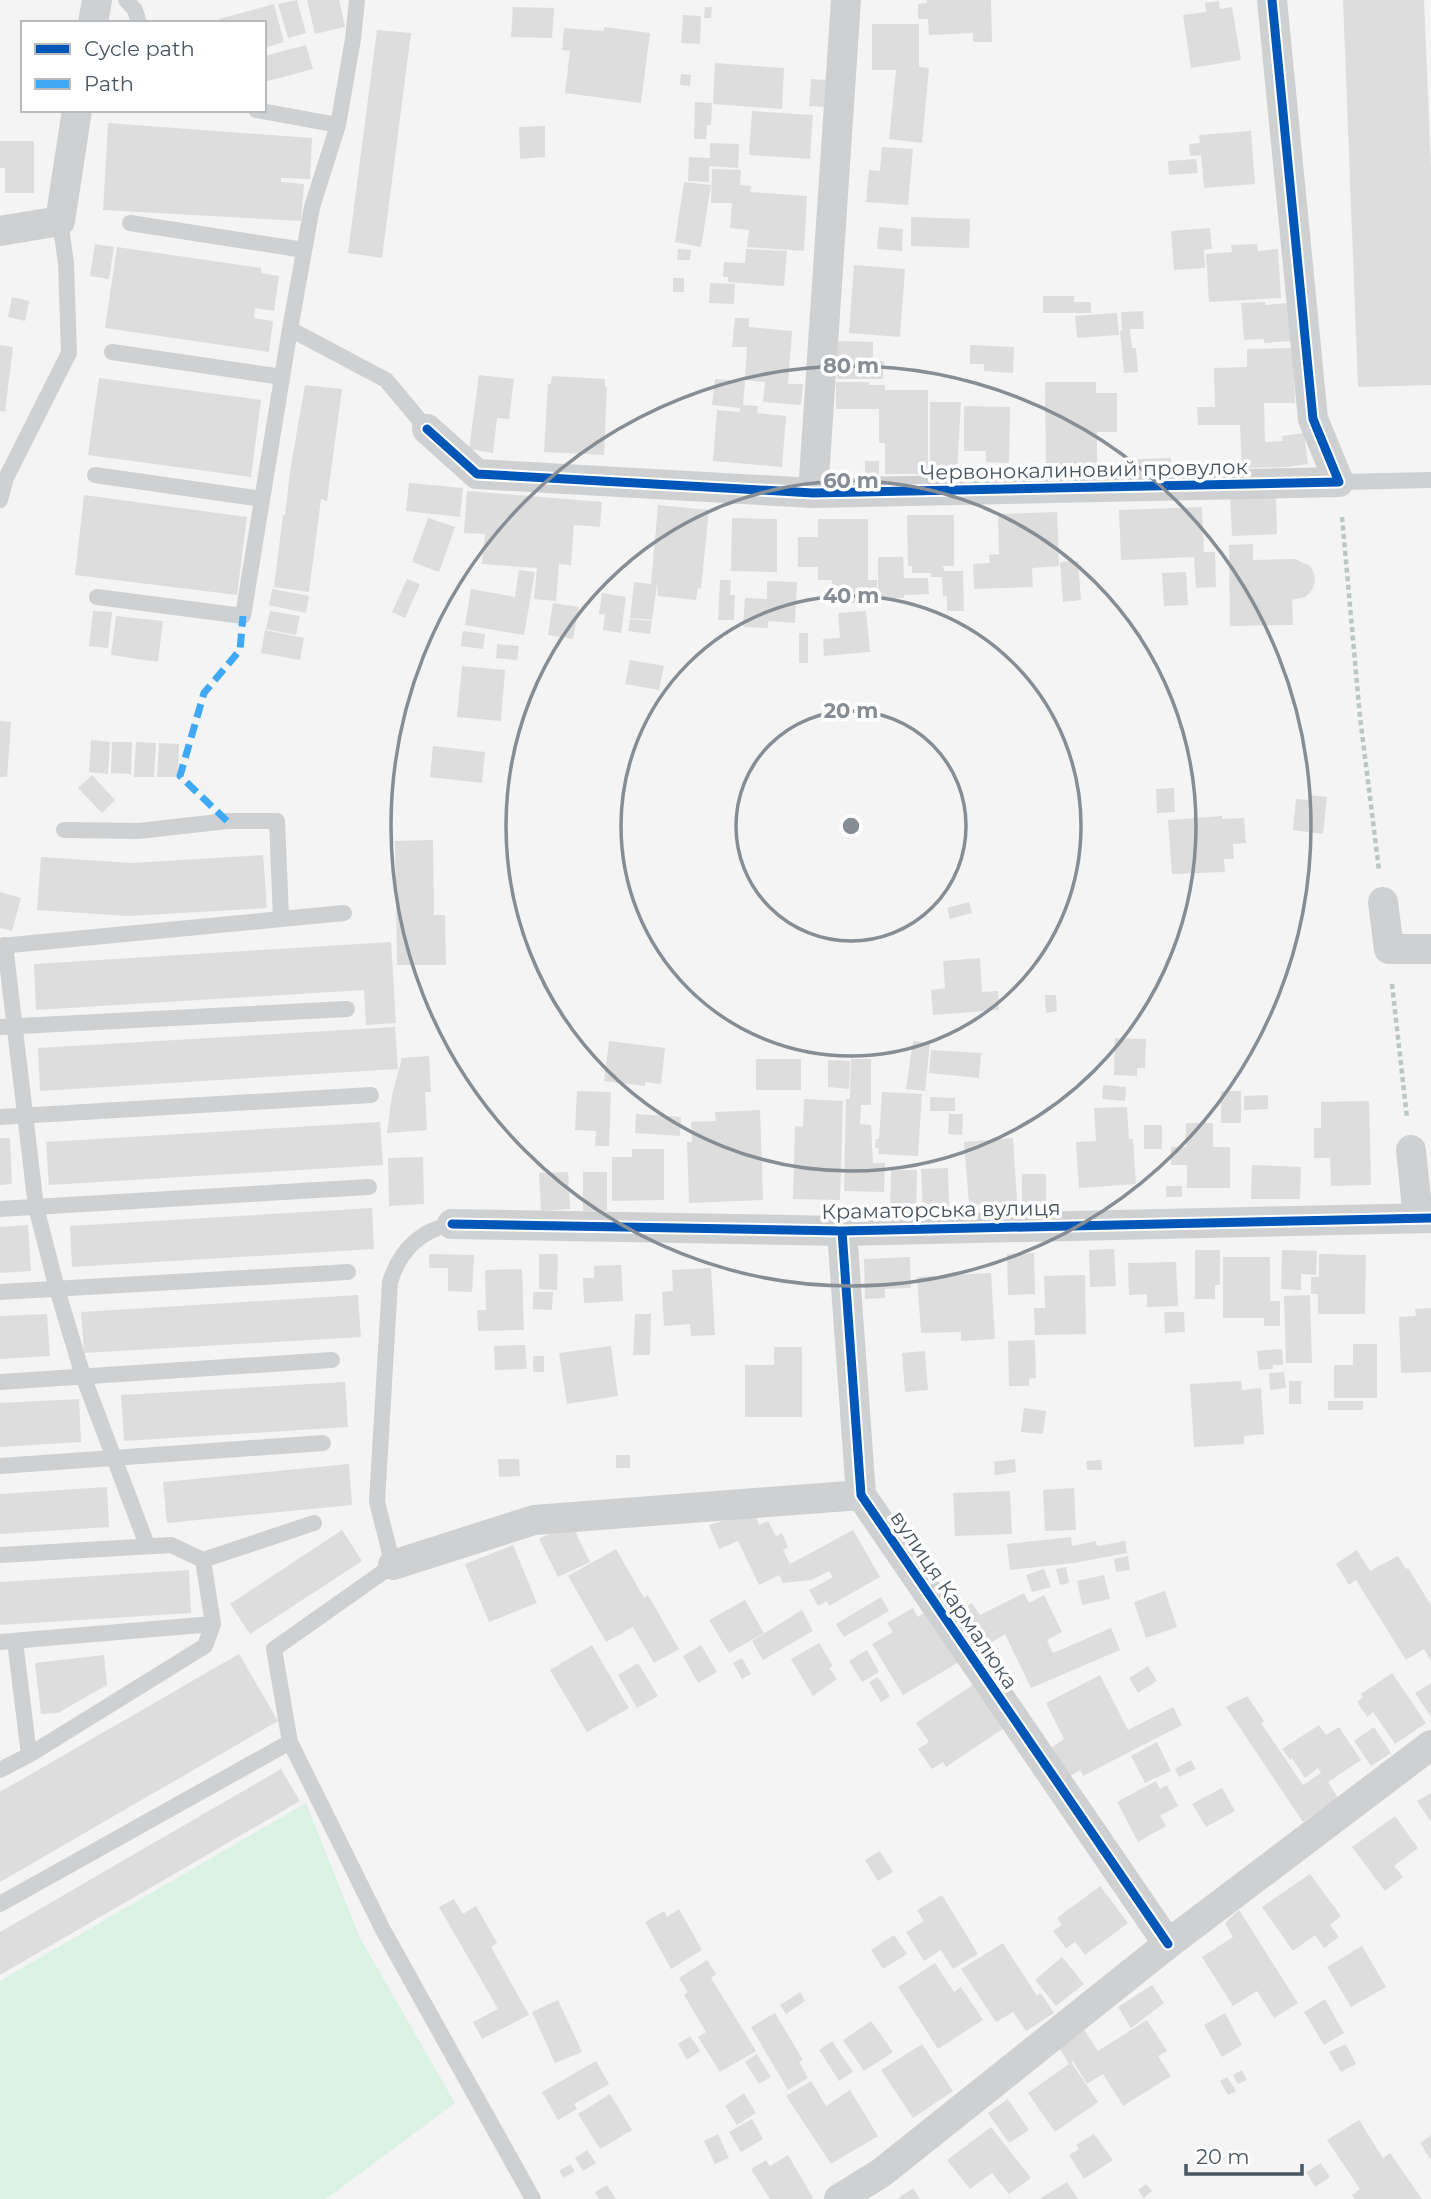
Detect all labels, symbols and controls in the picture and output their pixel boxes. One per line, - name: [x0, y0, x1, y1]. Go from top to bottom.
- legend: [21, 21, 266, 112]
- text: Cycle path: [84, 36, 195, 61]
- text: Path: [84, 71, 134, 96]
- text: 80 m: [823, 353, 879, 378]
- street label: Червонокалиновий провулок: [920, 454, 1248, 485]
- text: 60 m: [823, 468, 879, 493]
- text: 40 m: [823, 583, 879, 608]
- text: 20 m: [824, 698, 878, 723]
- centre of rings: [839, 814, 863, 838]
- street label: Краматорська вулиця: [821, 1195, 1061, 1224]
- street label: вулиця Кармалюка: [885, 1506, 1023, 1694]
- scale bar: [1186, 2132, 1302, 2176]
- text: 20 m: [1196, 2144, 1250, 2169]

